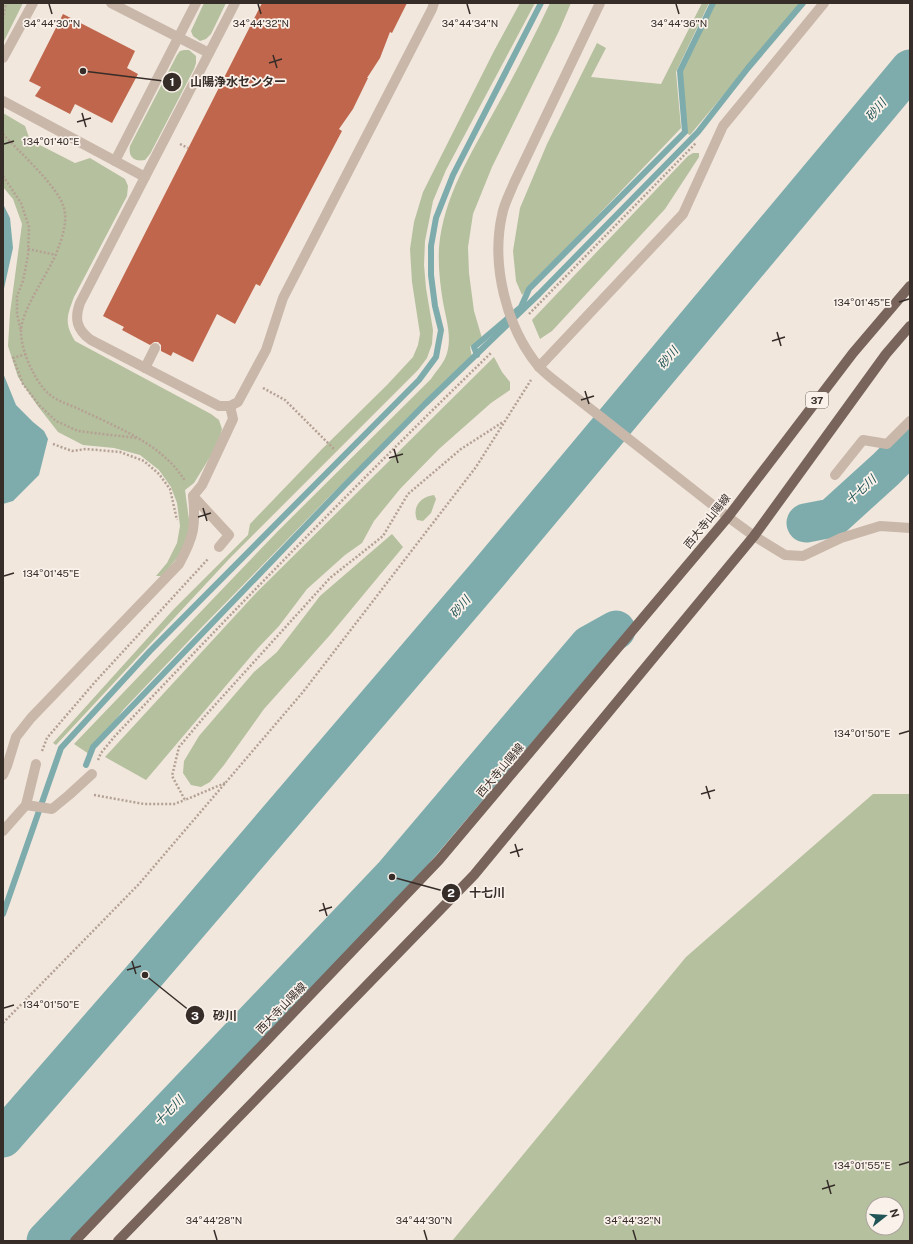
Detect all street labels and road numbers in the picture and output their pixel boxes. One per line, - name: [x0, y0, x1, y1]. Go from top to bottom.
- road number: 37: [806, 392, 828, 408]
- street label: 西大寺山陽線: [682, 492, 732, 550]
- street label: 西大寺山陽線: [474, 741, 526, 799]
- street label: 西大寺山陽線: [254, 980, 308, 1036]

